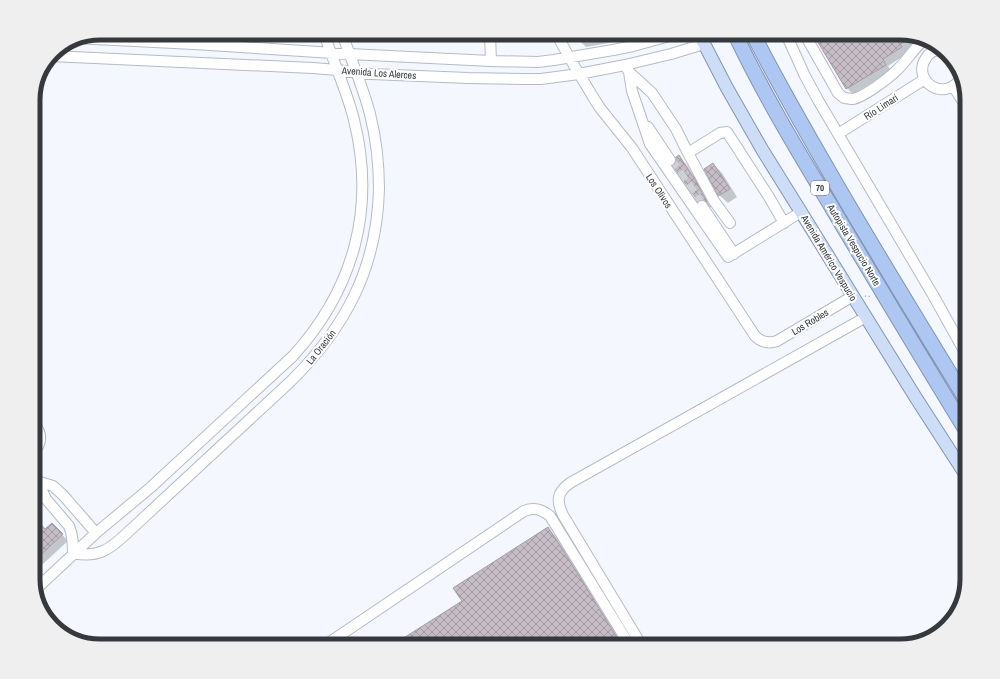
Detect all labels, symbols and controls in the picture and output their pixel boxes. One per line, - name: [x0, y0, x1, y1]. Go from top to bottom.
- street label: Avenida Los Alerces: [340, 64, 417, 82]
- street label: Río Limarí: [861, 91, 901, 123]
- street label: Los Olivos: [643, 171, 675, 211]
- road number: 70: [811, 181, 829, 195]
- street label: Autopista Vespucio Norte: [824, 201, 884, 289]
- street label: Avenida Américo Vespucio: [798, 212, 860, 304]
- street label: Los Robles: [789, 306, 831, 338]
- street label: La Oración: [303, 327, 339, 367]

